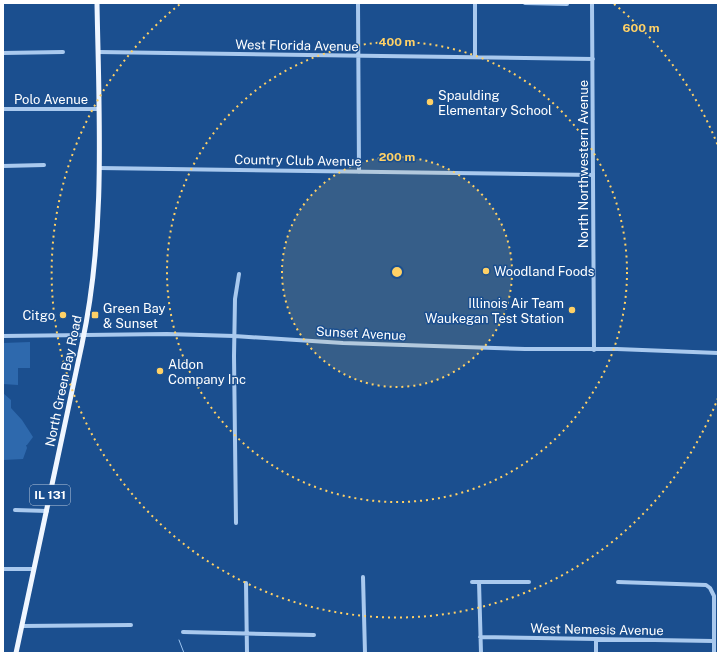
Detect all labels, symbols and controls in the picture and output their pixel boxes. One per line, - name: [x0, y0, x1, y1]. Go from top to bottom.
- text: 600 m: [623, 21, 660, 35]
- text: 400 m: [379, 35, 416, 49]
- street label: West Florida Avenue: [235, 37, 359, 54]
- street label: North Northwestern Avenue: [576, 80, 591, 248]
- place label: Spaulding Elementary School: [438, 88, 552, 118]
- street label: Polo Avenue: [14, 92, 88, 107]
- marker: Spaulding Elementary School: [425, 97, 435, 107]
- text: 200 m: [379, 150, 415, 164]
- street label: Country Club Avenue: [234, 152, 362, 169]
- place label: Woodland Foods: [494, 264, 594, 279]
- centre of rings: [390, 265, 404, 279]
- marker: Woodland Foods: [481, 266, 491, 276]
- place label: Illinois Air Team Waukegan Test Station: [425, 296, 564, 326]
- place label: Green Bay & Sunset: [103, 301, 166, 331]
- marker: Illinois Air Team Waukegan Test Station: [567, 305, 577, 315]
- place label: Citgo: [22, 308, 55, 323]
- marker: Citgo: [58, 310, 68, 320]
- marker: Green Bay & Sunset: [90, 310, 100, 320]
- street label: North Green Bay Road: [42, 314, 85, 448]
- street label: Sunset Avenue: [315, 324, 406, 343]
- place label: Aldon Company Inc: [168, 357, 246, 387]
- marker: Aldon Company Inc: [155, 366, 165, 376]
- road number: IL 131: [30, 485, 70, 505]
- street label: West Nemesis Avenue: [530, 621, 664, 638]

